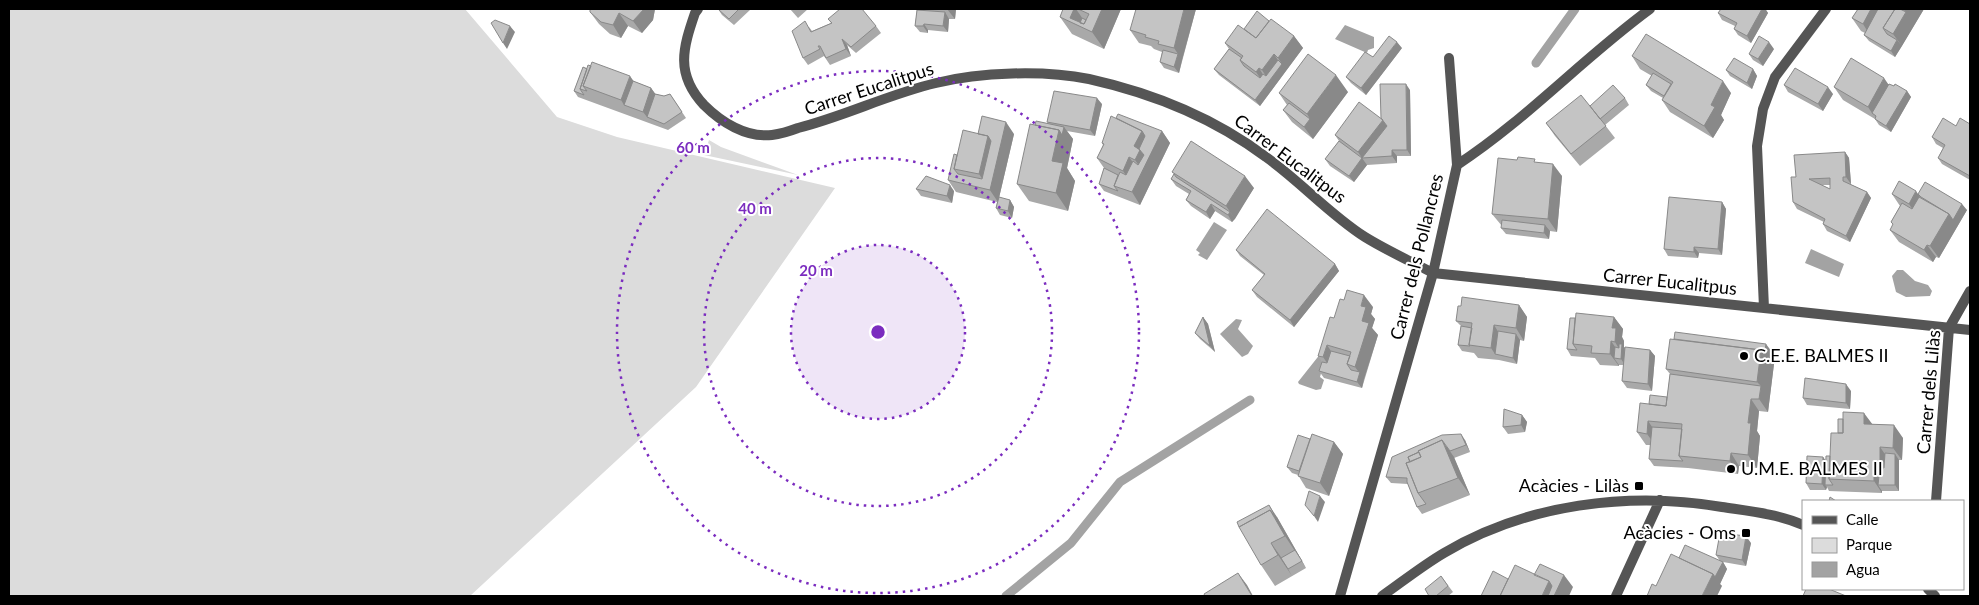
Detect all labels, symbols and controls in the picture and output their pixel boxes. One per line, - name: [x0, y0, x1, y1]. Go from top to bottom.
- street label: Carrer Eucalitpus: [801, 57, 936, 119]
- street label: Carrer Eucalitpus: [1230, 109, 1351, 208]
- text: 60 m: [676, 138, 710, 156]
- street label: Carrer dels Pollancres: [1385, 171, 1447, 342]
- text: 40 m: [738, 199, 772, 217]
- text: 20 m: [799, 261, 833, 279]
- street label: Carrer Eucalitpus: [1602, 263, 1738, 299]
- centre of rings: [869, 323, 887, 341]
- street label: Carrer dels Lilàs: [1912, 329, 1944, 455]
- place label: C.E.E. BALMES II: [1754, 344, 1889, 366]
- marker: C.E.E. BALMES II: [1738, 350, 1750, 362]
- place label: U.M.E. BALMES II: [1741, 457, 1883, 479]
- marker: U.M.E. BALMES II: [1725, 463, 1737, 475]
- place label: Acàcies - Lilàs: [1519, 474, 1629, 496]
- marker: Acàcies - Lilàs: [1633, 480, 1645, 492]
- legend: [1802, 500, 1964, 590]
- text: Calle: [1846, 510, 1879, 528]
- place label: Acàcies - Oms: [1624, 521, 1736, 543]
- marker: Acàcies - Oms: [1740, 527, 1752, 539]
- text: Parque: [1846, 535, 1892, 553]
- text: Agua: [1846, 560, 1880, 578]

